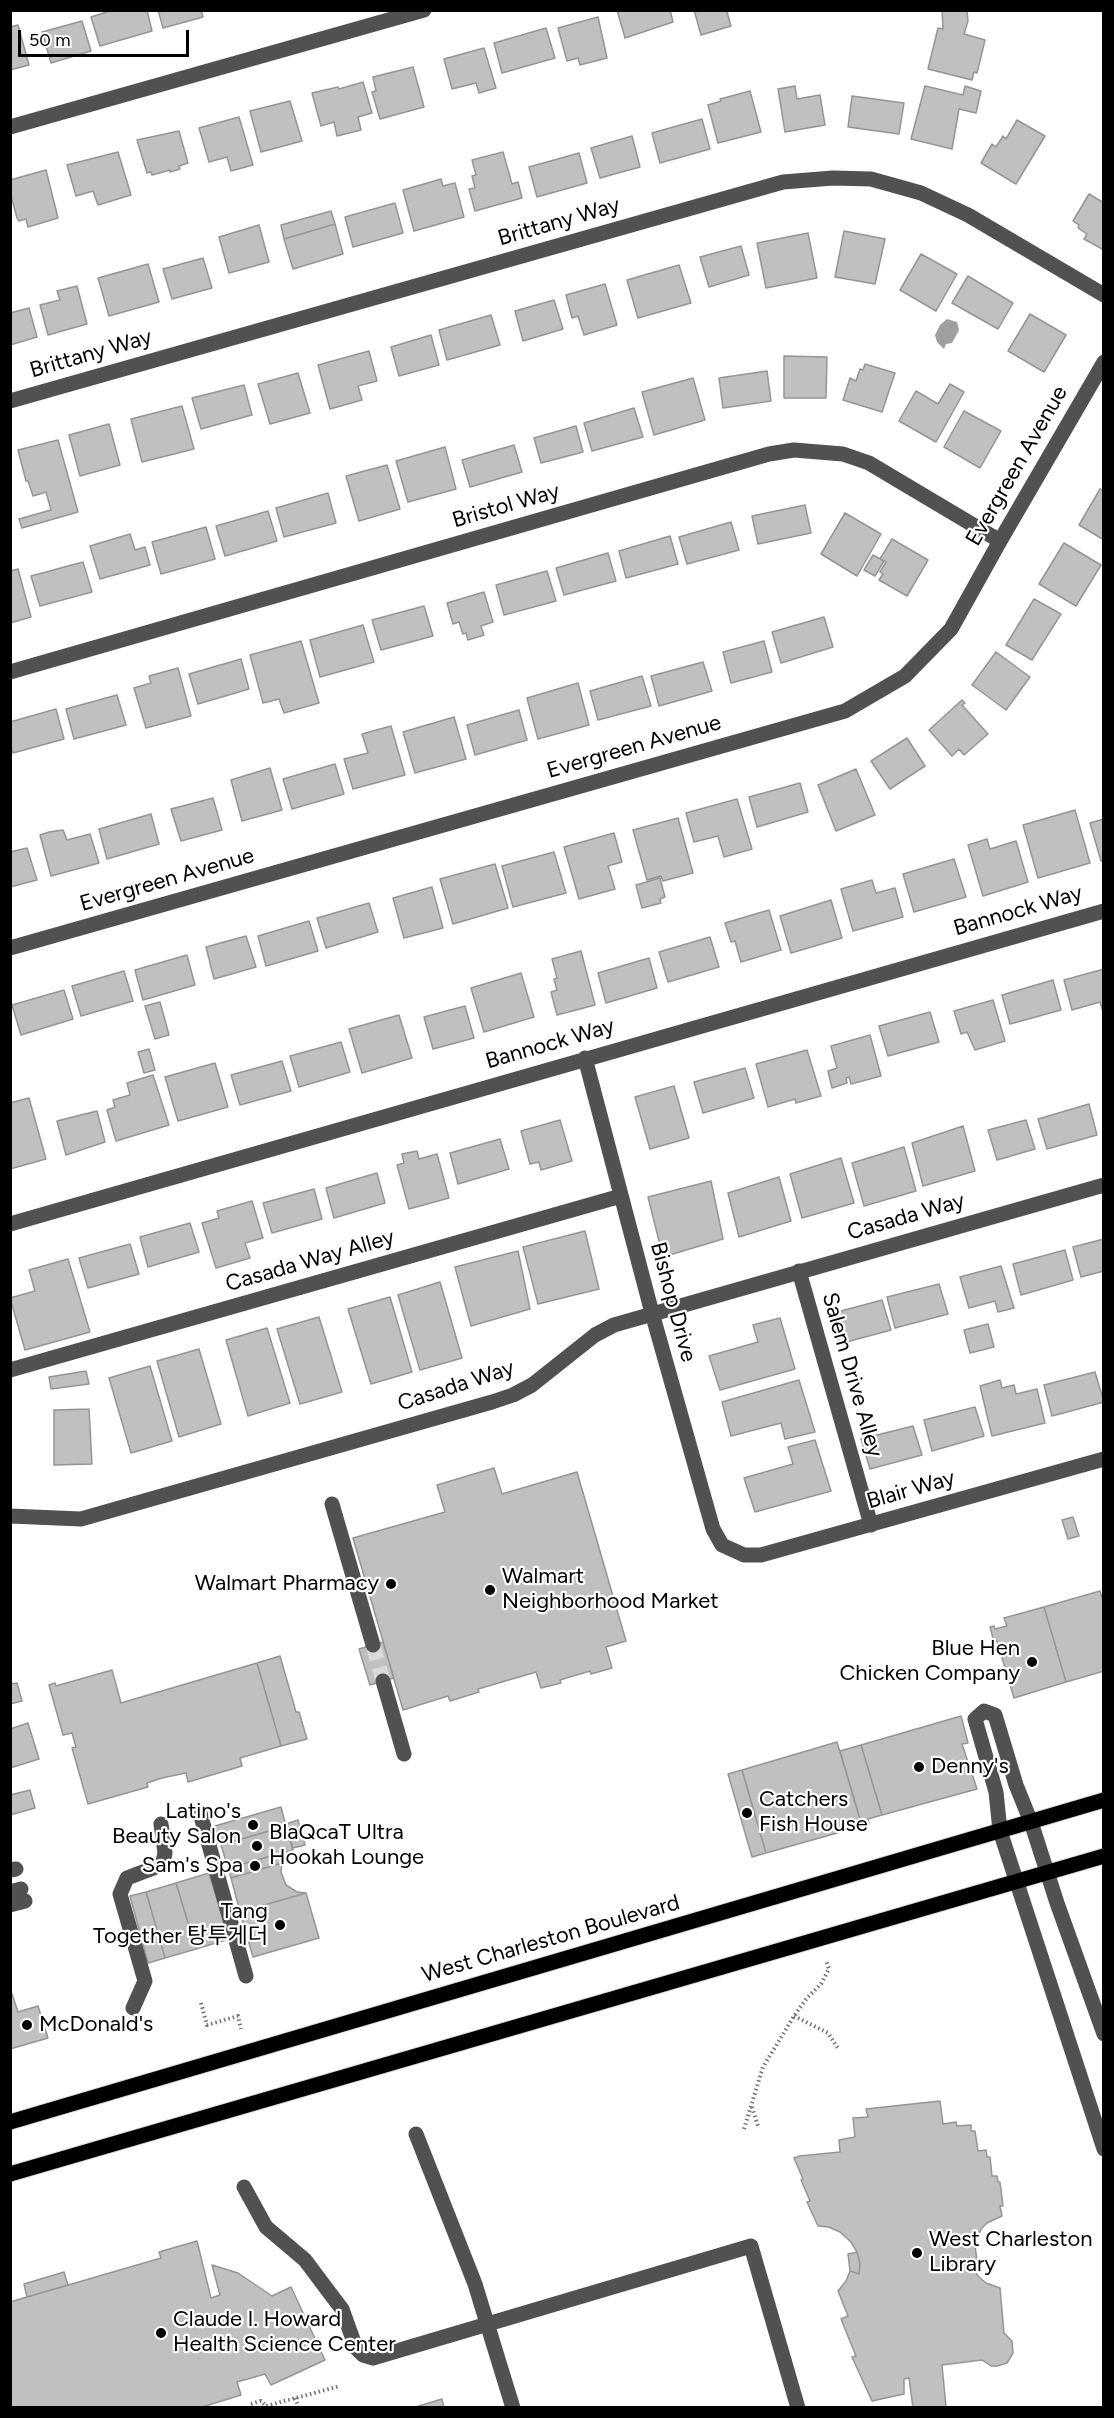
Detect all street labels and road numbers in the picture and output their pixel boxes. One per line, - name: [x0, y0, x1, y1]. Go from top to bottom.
- street label: Brittany Way: [495, 192, 623, 252]
- street label: Brittany Way: [27, 324, 155, 384]
- street label: Evergreen Avenue: [961, 381, 1073, 551]
- street label: Bristol Way: [449, 478, 563, 534]
- street label: Evergreen Avenue: [544, 709, 724, 785]
- street label: Evergreen Avenue: [77, 842, 257, 918]
- street label: Bannock Way: [951, 880, 1085, 942]
- street label: Bannock Way: [483, 1013, 617, 1075]
- street label: Casada Way: [844, 1188, 968, 1246]
- street label: Casada Way Alley: [223, 1224, 397, 1298]
- street label: Bishop Drive: [644, 1239, 702, 1365]
- street label: Salem Drive Alley: [816, 1290, 888, 1460]
- street label: Casada Way: [394, 1355, 518, 1417]
- street label: Blair Way: [864, 1465, 958, 1515]
- street label: West Charleston Boulevard: [419, 1890, 683, 1988]

